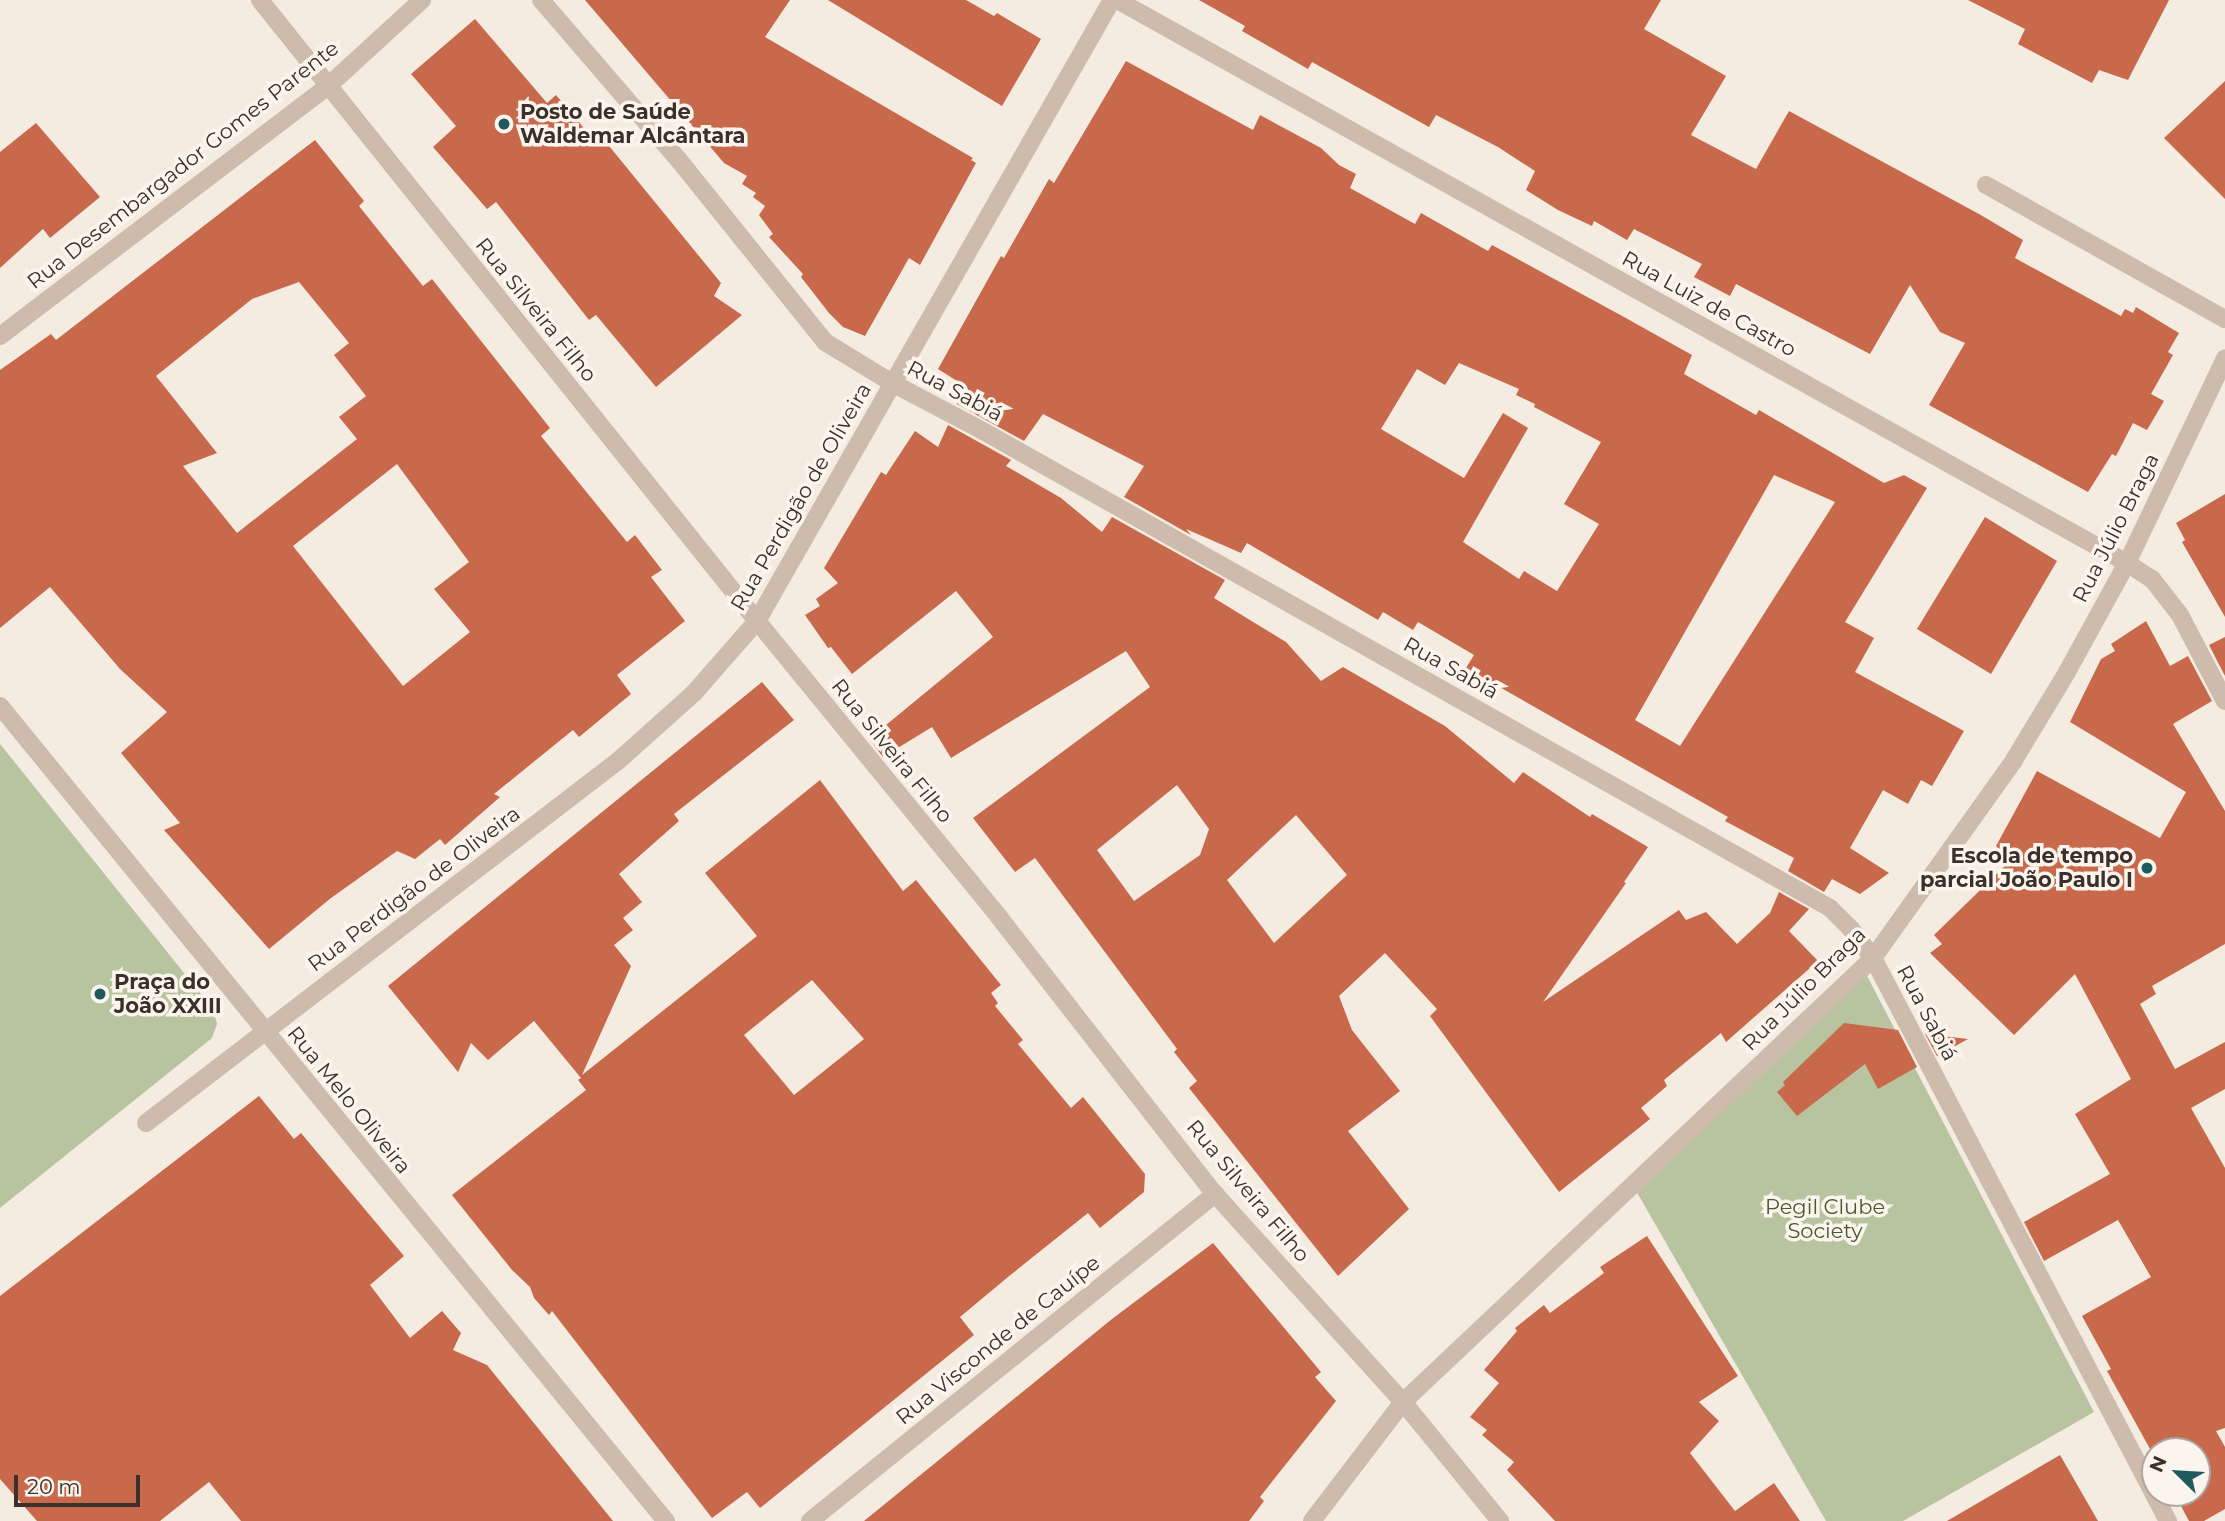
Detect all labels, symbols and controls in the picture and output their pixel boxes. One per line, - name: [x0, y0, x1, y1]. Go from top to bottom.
- street label: Rua Desembargador Gomes Parente: [22, 36, 344, 294]
- place label: Posto de Saúde Waldemar Alcântara: [520, 99, 745, 149]
- marker: Posto de Saúde Waldemar Alcântara: [494, 114, 514, 134]
- street label: Rua Silveira Filho: [470, 233, 602, 387]
- street label: Rua Luiz de Castro: [1618, 246, 1800, 362]
- street label: Rua Sabiá: [903, 355, 1007, 427]
- street label: Rua Perdigão de Oliveira: [725, 379, 877, 615]
- street label: Rua Júlio Braga: [2067, 449, 2165, 607]
- street label: Rua Sabiá: [1399, 632, 1503, 704]
- street label: Rua Silveira Filho: [826, 674, 958, 828]
- street label: Rua Perdigão de Oliveira: [303, 801, 525, 977]
- place label: Escola de tempo parcial João Paulo I: [1920, 843, 2133, 893]
- marker: Escola de tempo parcial João Paulo I: [2139, 860, 2155, 876]
- street label: Rua Júlio Braga: [1737, 922, 1871, 1056]
- street label: Rua Sabiá: [1891, 961, 1963, 1065]
- place label: Praça do João XXIII: [114, 969, 222, 1019]
- marker: Praça do João XXIII: [92, 986, 108, 1002]
- street label: Rua Melo Oliveira: [282, 1021, 416, 1179]
- street label: Rua Silveira Filho: [1181, 1115, 1315, 1267]
- park label: Pegil Clube Society: [1765, 1194, 1885, 1244]
- street label: Rua Visconde de Cauípe: [891, 1250, 1105, 1430]
- north arrow: [2141, 1437, 2211, 1507]
- text: N: [2145, 1452, 2172, 1476]
- scale bar: [18, 1462, 144, 1506]
- text: 20 m: [27, 1474, 81, 1499]

